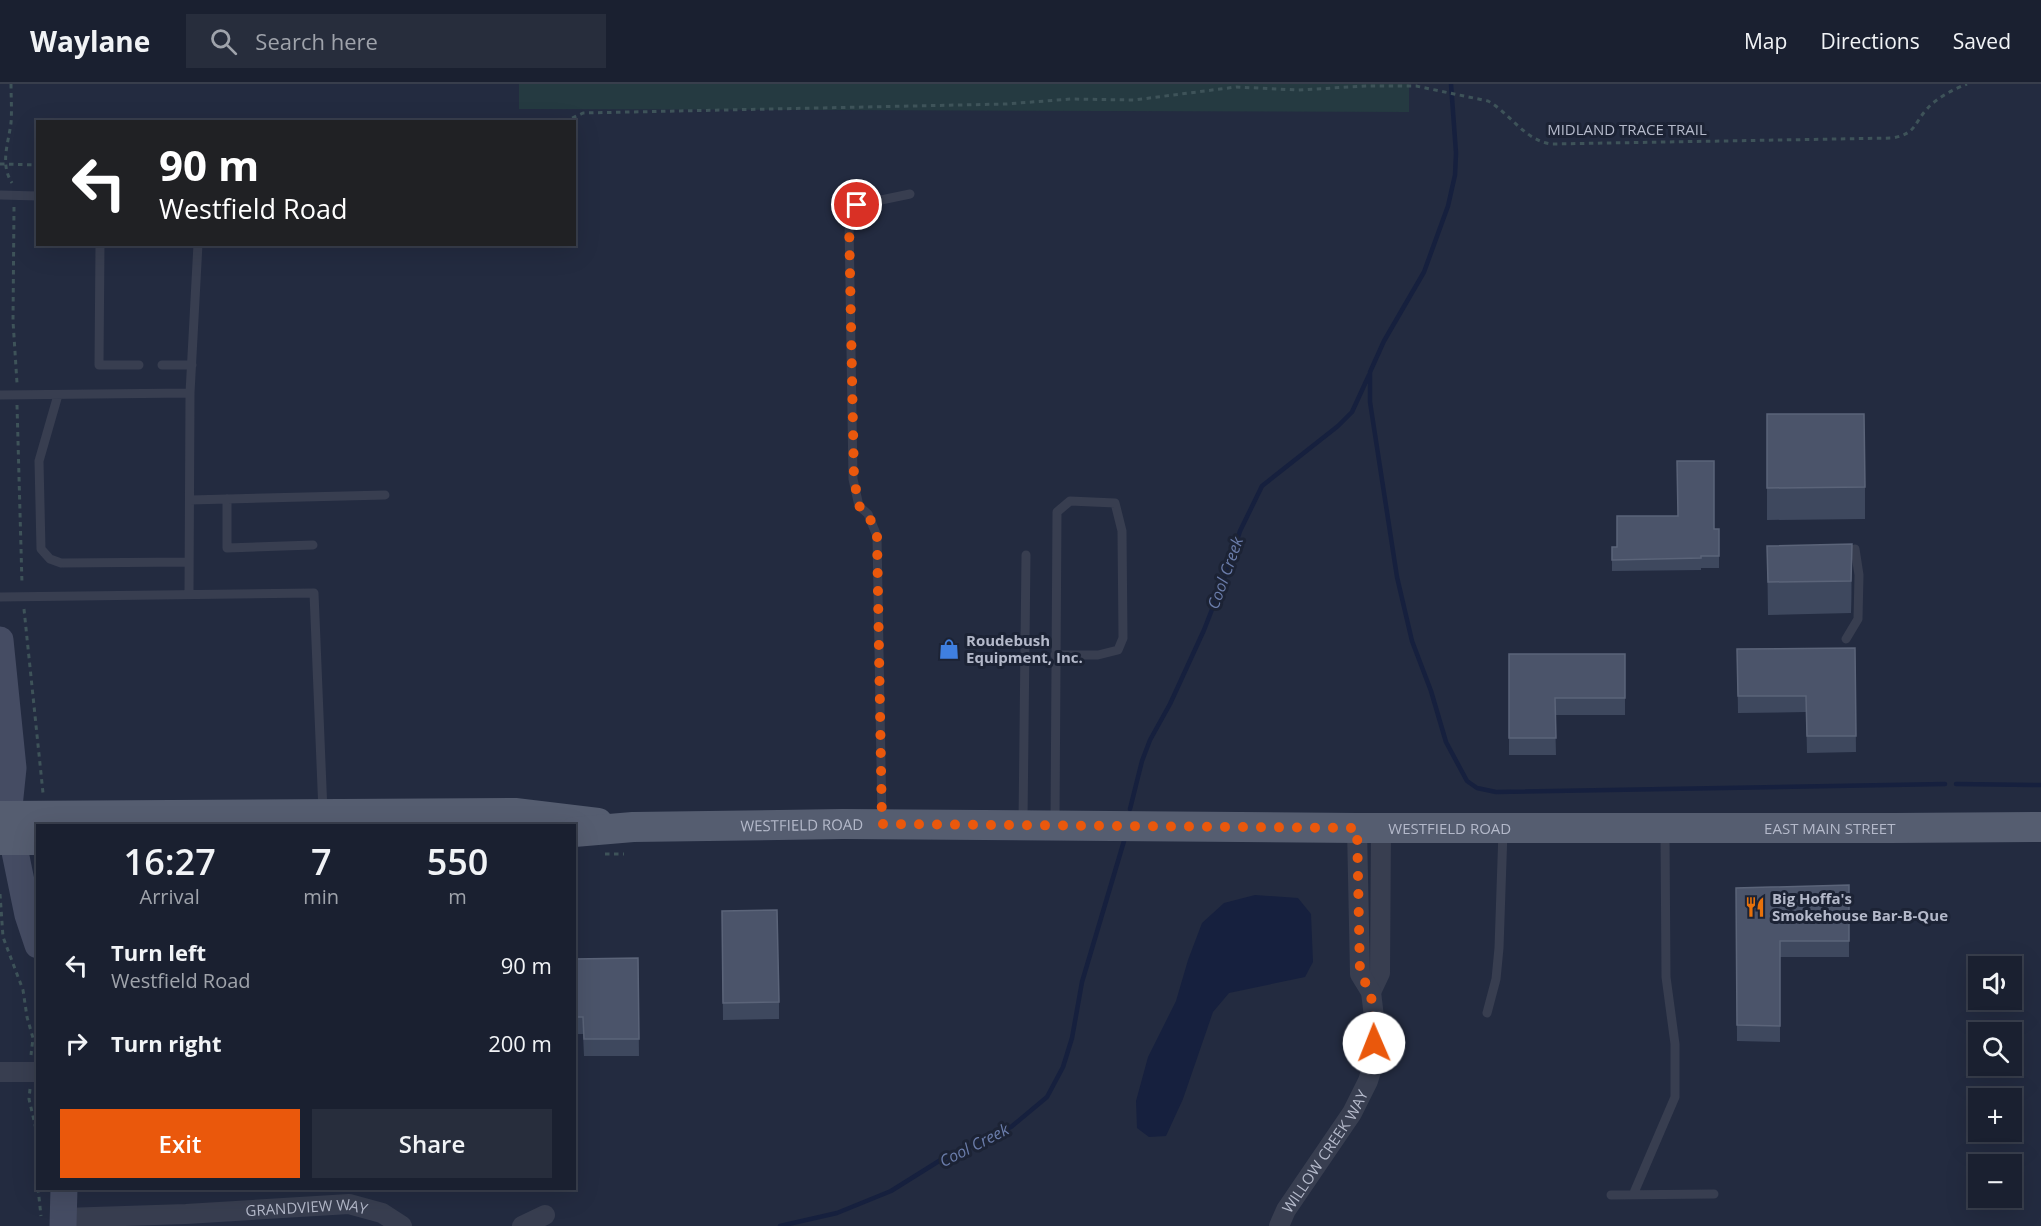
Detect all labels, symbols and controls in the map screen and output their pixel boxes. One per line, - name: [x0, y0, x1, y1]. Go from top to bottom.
- search box: [186, 14, 606, 68]
- text: Waylane: [30, 22, 150, 60]
- icon: search: [207, 25, 240, 58]
- text: Search here: [255, 26, 378, 56]
- text: Map: [1744, 27, 1787, 55]
- text: Directions: [1820, 27, 1920, 55]
- text: Saved: [1953, 27, 2011, 55]
- street label: MIDLAND TRACE TRAIL: [1547, 119, 1707, 139]
- text: 90 m: [159, 136, 259, 193]
- icon: left: [60, 144, 138, 222]
- pin: [831, 179, 882, 230]
- icon: arrive: [840, 188, 873, 221]
- text: Westfield Road: [159, 190, 347, 227]
- water label: Cool Creek: [1202, 533, 1249, 612]
- place label: Roudebush Equipment, Inc.: [966, 630, 1083, 667]
- shop icon: Roudebush Equipment, Inc.: [937, 637, 961, 661]
- street label: WESTFIELD ROAD: [740, 814, 863, 835]
- street label: WESTFIELD ROAD: [1388, 818, 1511, 838]
- street label: EAST MAIN STREET: [1764, 818, 1896, 838]
- text: 16:27: [124, 837, 216, 886]
- text: 7: [311, 837, 332, 886]
- text: 550: [427, 837, 488, 886]
- text: Arrival: [140, 883, 200, 910]
- text: min: [303, 883, 339, 910]
- text: m: [448, 883, 467, 910]
- place label: Big Hoffa's Smokehouse Bar-B-Que: [1772, 888, 1948, 925]
- restaurant icon: Big Hoffa's Smokehouse Bar-B-Que: [1743, 895, 1767, 919]
- text: Turn left: [111, 937, 206, 967]
- icon: left: [60, 949, 93, 982]
- text: 90 m: [501, 950, 552, 980]
- map controls: [1968, 956, 2022, 1208]
- button: sound: [1968, 956, 2022, 1010]
- text: Westfield Road: [111, 967, 251, 994]
- position arrow: [1342, 1011, 1406, 1075]
- button: search: [1968, 1022, 2022, 1076]
- icon: right: [60, 1027, 93, 1060]
- text: Turn right: [111, 1028, 222, 1058]
- text: 200 m: [488, 1028, 552, 1058]
- street label: WILLOW CREEK WAY: [1277, 1086, 1372, 1217]
- button: +: [1968, 1088, 2022, 1142]
- button: Exit: [60, 1109, 300, 1178]
- button: Share: [312, 1109, 552, 1178]
- water label: Cool Creek: [936, 1118, 1013, 1172]
- button: −: [1968, 1154, 2022, 1208]
- street label: GRANDVIEW WAY: [245, 1194, 371, 1220]

